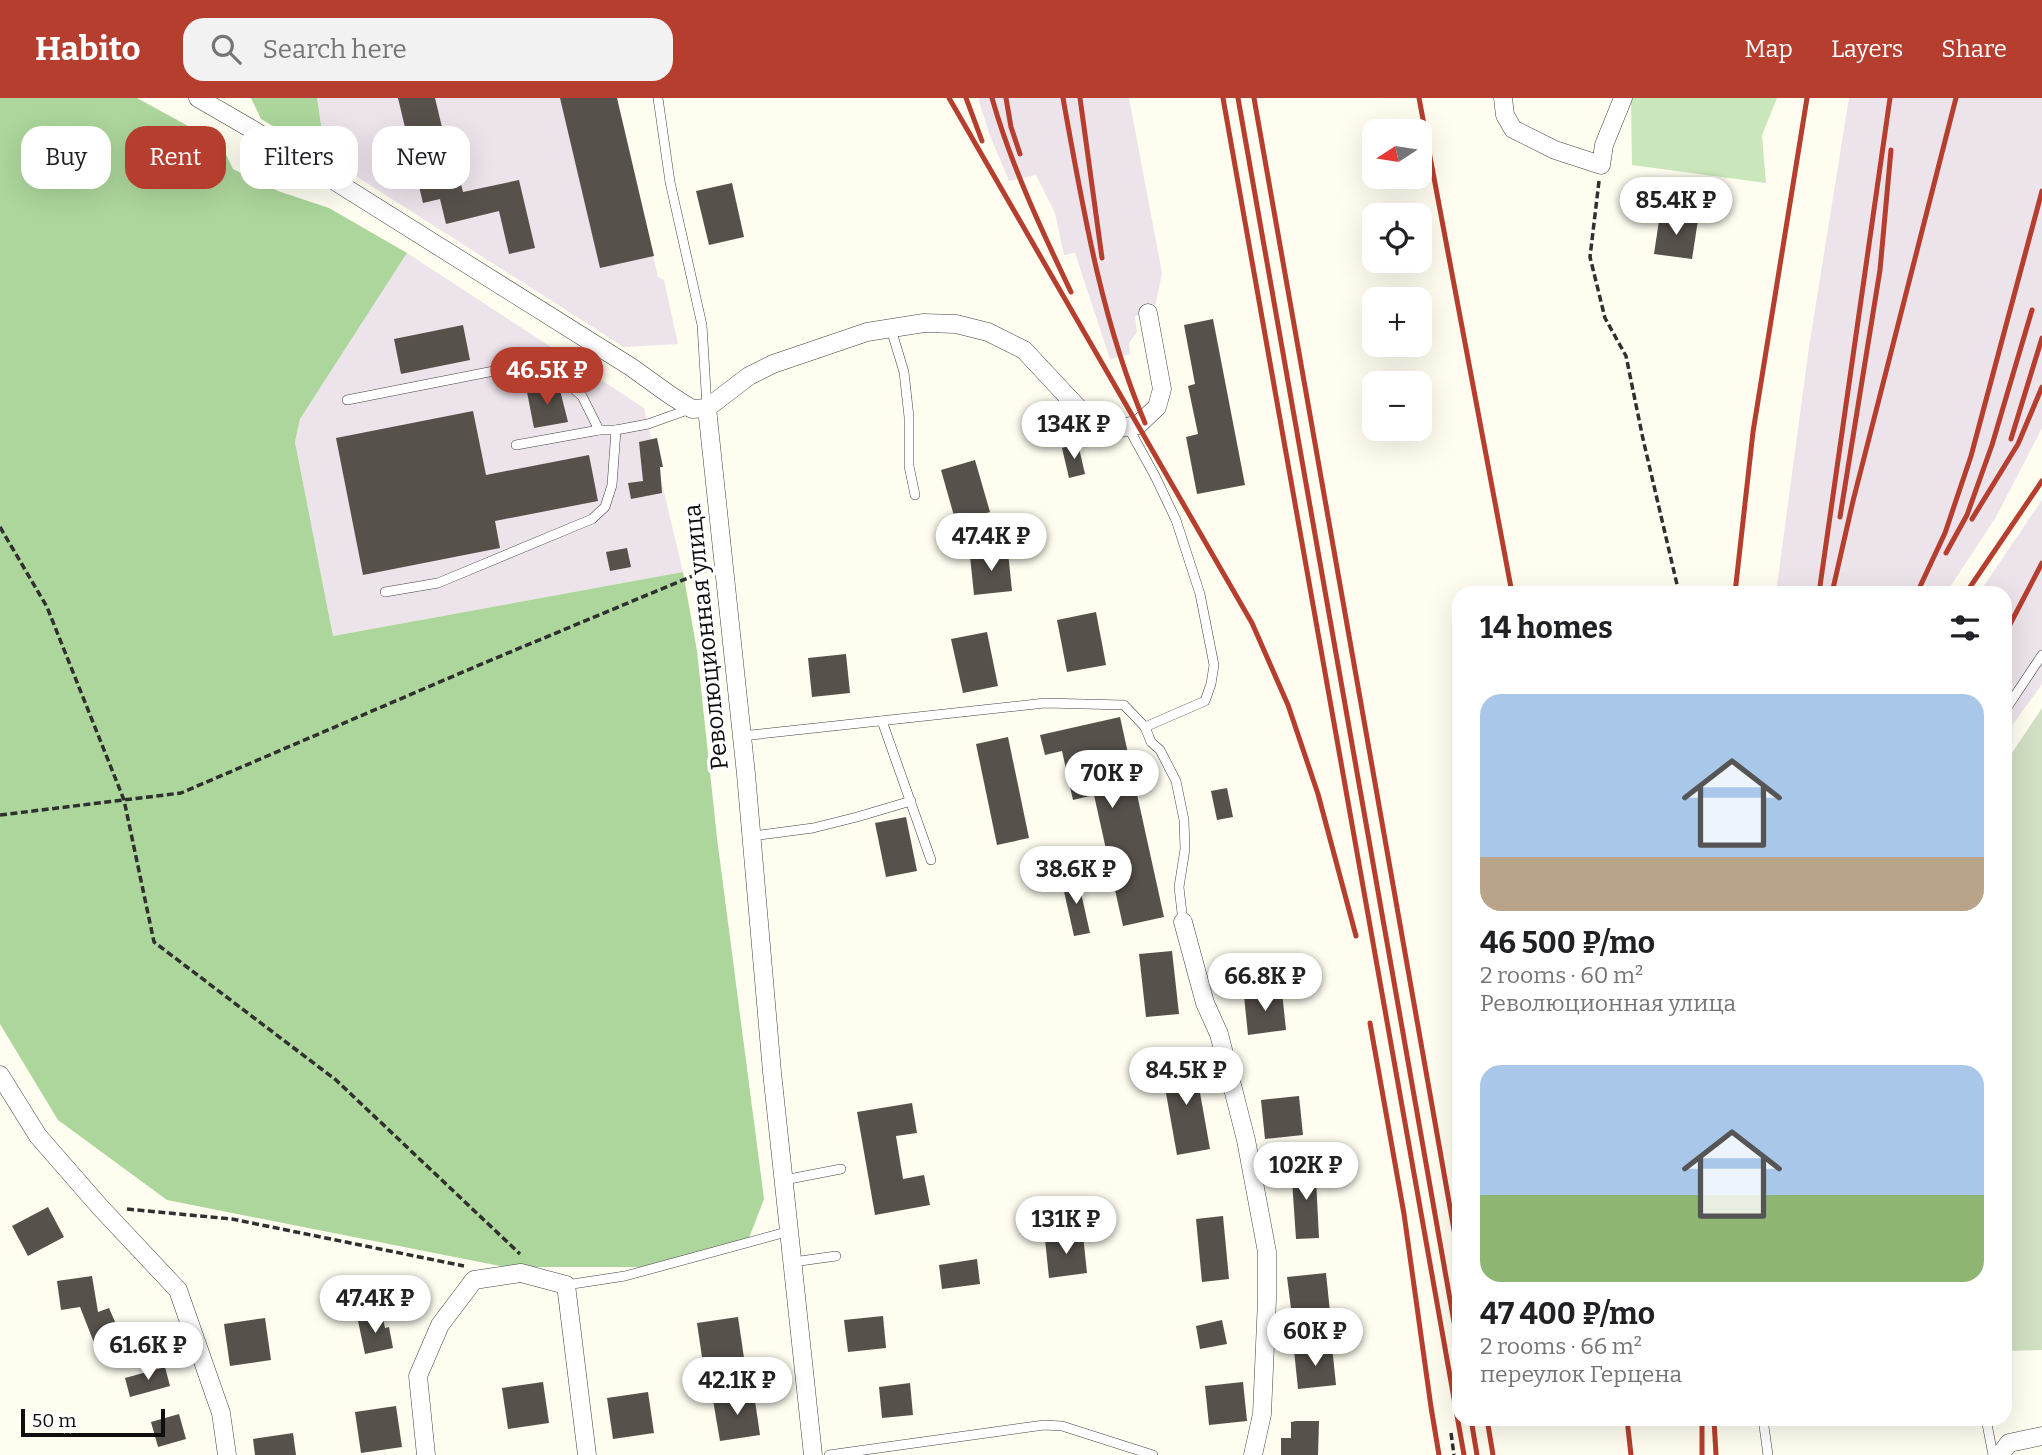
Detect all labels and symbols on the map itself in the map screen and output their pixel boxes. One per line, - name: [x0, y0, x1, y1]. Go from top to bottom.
- north arrow: [1362, 119, 1432, 189]
- pin: 85.4K ₽: [1611, 178, 1741, 237]
- pin: 46.5K ₽: [482, 348, 612, 407]
- pin: 134K ₽: [1017, 402, 1131, 461]
- street label: Революционная улица: [678, 503, 734, 771]
- pin: 47.4K ₽: [926, 514, 1056, 573]
- pin: 70K ₽: [1063, 750, 1161, 810]
- pin: 38.6K ₽: [1011, 846, 1141, 906]
- pin: 66.8K ₽: [1200, 954, 1330, 1013]
- pin: 84.5K ₽: [1121, 1048, 1251, 1107]
- pin: 102K ₽: [1249, 1142, 1363, 1202]
- pin: 131K ₽: [1009, 1196, 1123, 1256]
- pin: 47.4K ₽: [310, 1276, 440, 1335]
- pin: 60K ₽: [1266, 1308, 1364, 1368]
- pin: 61.6K ₽: [83, 1322, 213, 1382]
- pin: 42.1K ₽: [672, 1358, 802, 1417]
- scale bar: [21, 1406, 164, 1438]

